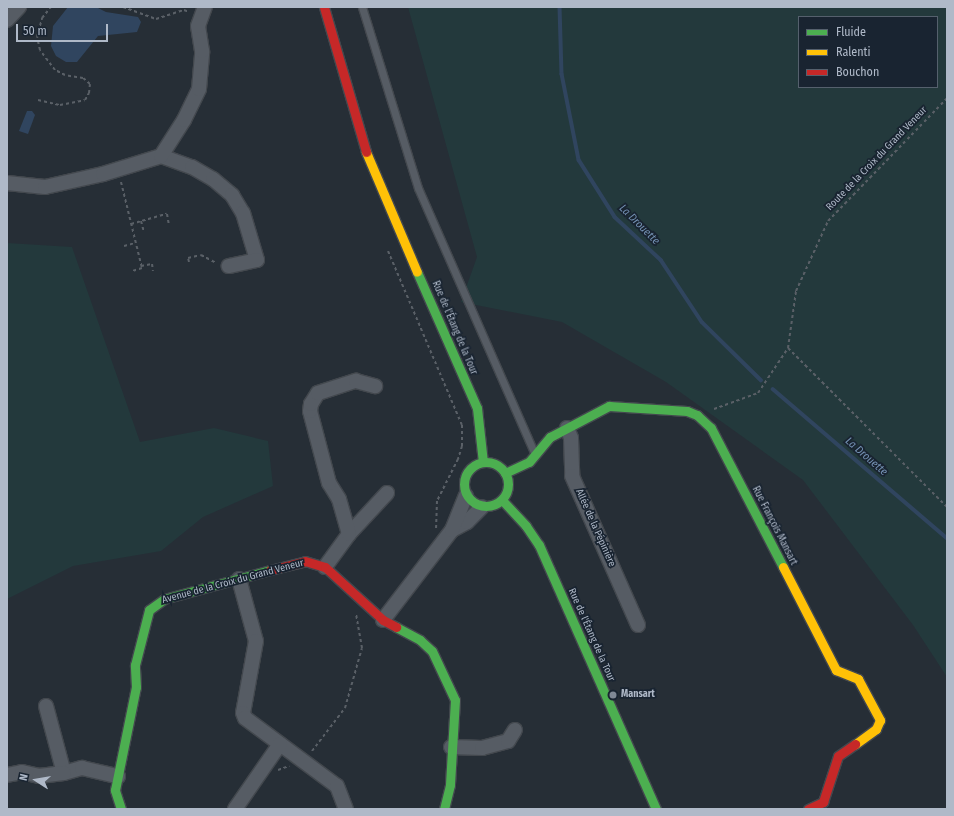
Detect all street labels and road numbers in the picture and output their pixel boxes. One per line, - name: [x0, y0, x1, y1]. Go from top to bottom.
- street label: Route de la Croix du Grand Veneur: [824, 105, 930, 213]
- street label: Rue de l'Étang de la Tour: [429, 279, 479, 377]
- street label: Rue François Mansart: [749, 485, 799, 567]
- street label: Allée de la Pépinière: [572, 487, 618, 569]
- street label: Avenue de la Croix du Grand Veneur: [161, 557, 305, 607]
- street label: Rue de l'Étang de la Tour: [565, 587, 617, 683]

